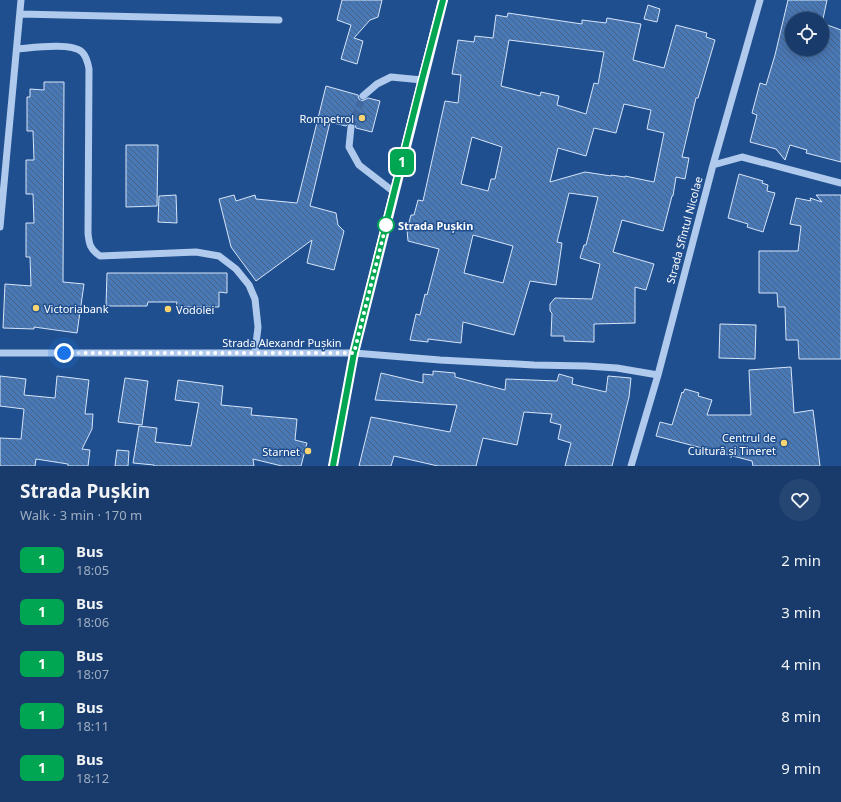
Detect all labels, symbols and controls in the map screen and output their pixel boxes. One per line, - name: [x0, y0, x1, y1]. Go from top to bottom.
- map controls: [785, 12, 829, 56]
- button: locate: [785, 12, 829, 56]
- place label: Rompetrol: [299, 111, 354, 126]
- marker: Rompetrol: [357, 113, 367, 123]
- line badge: 1: [389, 149, 415, 175]
- text: 1: [398, 152, 406, 171]
- street label: Strada Sfîntul Nicolae: [662, 175, 706, 285]
- marker: Strada Pușkin: [377, 216, 395, 234]
- place label: Strada Pușkin: [398, 218, 473, 233]
- place label: Victoriabank: [44, 301, 109, 316]
- place label: Vodolei: [176, 302, 214, 317]
- marker: Victoriabank: [31, 303, 41, 313]
- marker: Vodolei: [163, 304, 173, 314]
- street label: Strada Alexandr Pușkin: [222, 335, 342, 350]
- your location: [54, 343, 74, 363]
- place label: Centrul de Cultură și Tineret: [688, 430, 776, 458]
- marker: Centrul de Cultură și Tineret: [779, 438, 789, 448]
- place label: Starnet: [262, 444, 300, 459]
- marker: Starnet: [303, 446, 313, 456]
- text: Strada Pușkin: [20, 478, 150, 504]
- button: heart: [779, 479, 821, 521]
- text: Walk · 3 min · 170 m: [20, 506, 142, 524]
- text: Bus: [76, 541, 103, 561]
- text: 1: [38, 550, 46, 569]
- text: 2 min: [781, 550, 821, 570]
- text: 18:05: [76, 561, 109, 579]
- text: Bus: [76, 593, 103, 613]
- text: 1: [38, 602, 46, 621]
- text: 3 min: [781, 602, 821, 622]
- text: 18:06: [76, 613, 109, 631]
- text: Bus: [76, 645, 103, 665]
- text: 1: [38, 654, 46, 673]
- text: 4 min: [781, 654, 821, 674]
- text: 18:07: [76, 665, 109, 683]
- text: Bus: [76, 697, 103, 717]
- text: 1: [38, 706, 46, 725]
- text: 8 min: [781, 706, 821, 726]
- text: 18:11: [76, 717, 109, 735]
- text: Bus: [76, 749, 103, 769]
- text: 1: [38, 758, 46, 777]
- text: 9 min: [781, 758, 821, 778]
- text: 18:12: [76, 769, 109, 787]

